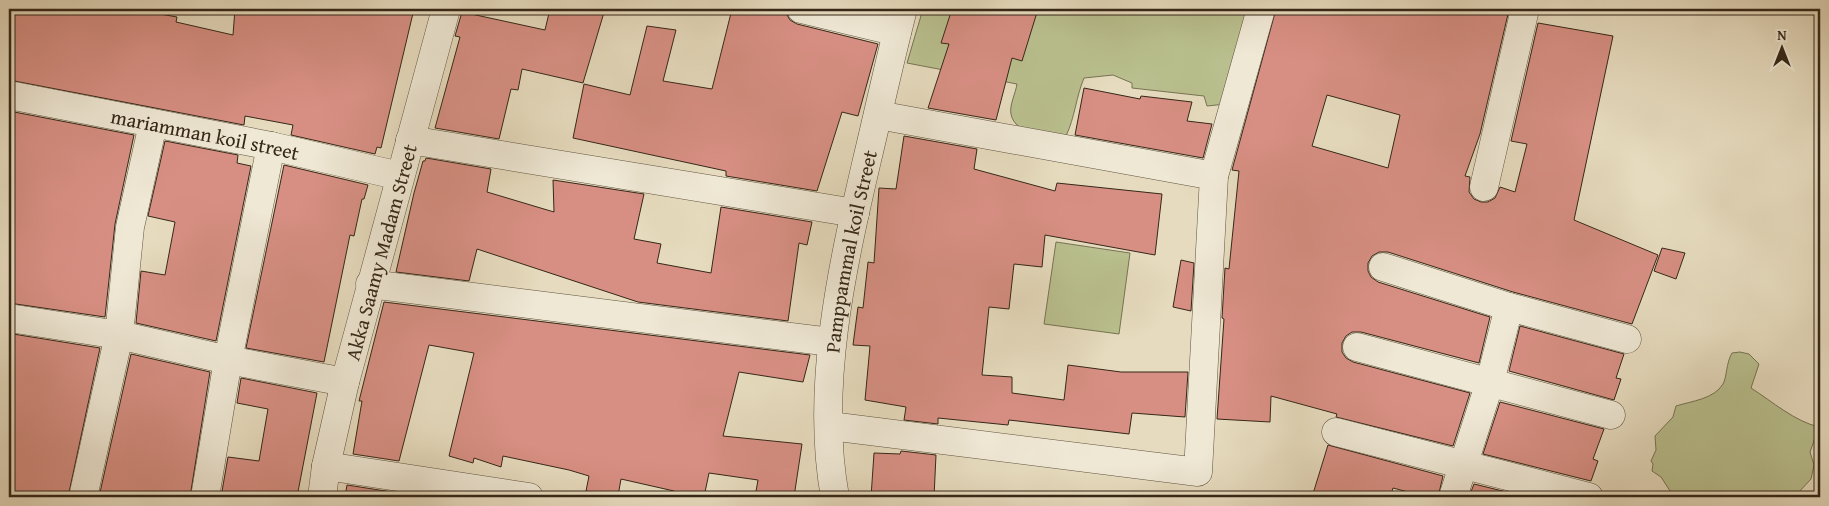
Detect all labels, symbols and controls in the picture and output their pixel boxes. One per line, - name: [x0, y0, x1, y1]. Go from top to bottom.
- north arrow: [1756, 22, 1806, 72]
- text: N: [1777, 25, 1787, 45]
- street label: mariamman koil street: [109, 101, 302, 167]
- street label: Akka Saamy Madam Street: [337, 141, 423, 364]
- street label: Pamppammal koil Street: [817, 147, 883, 354]

